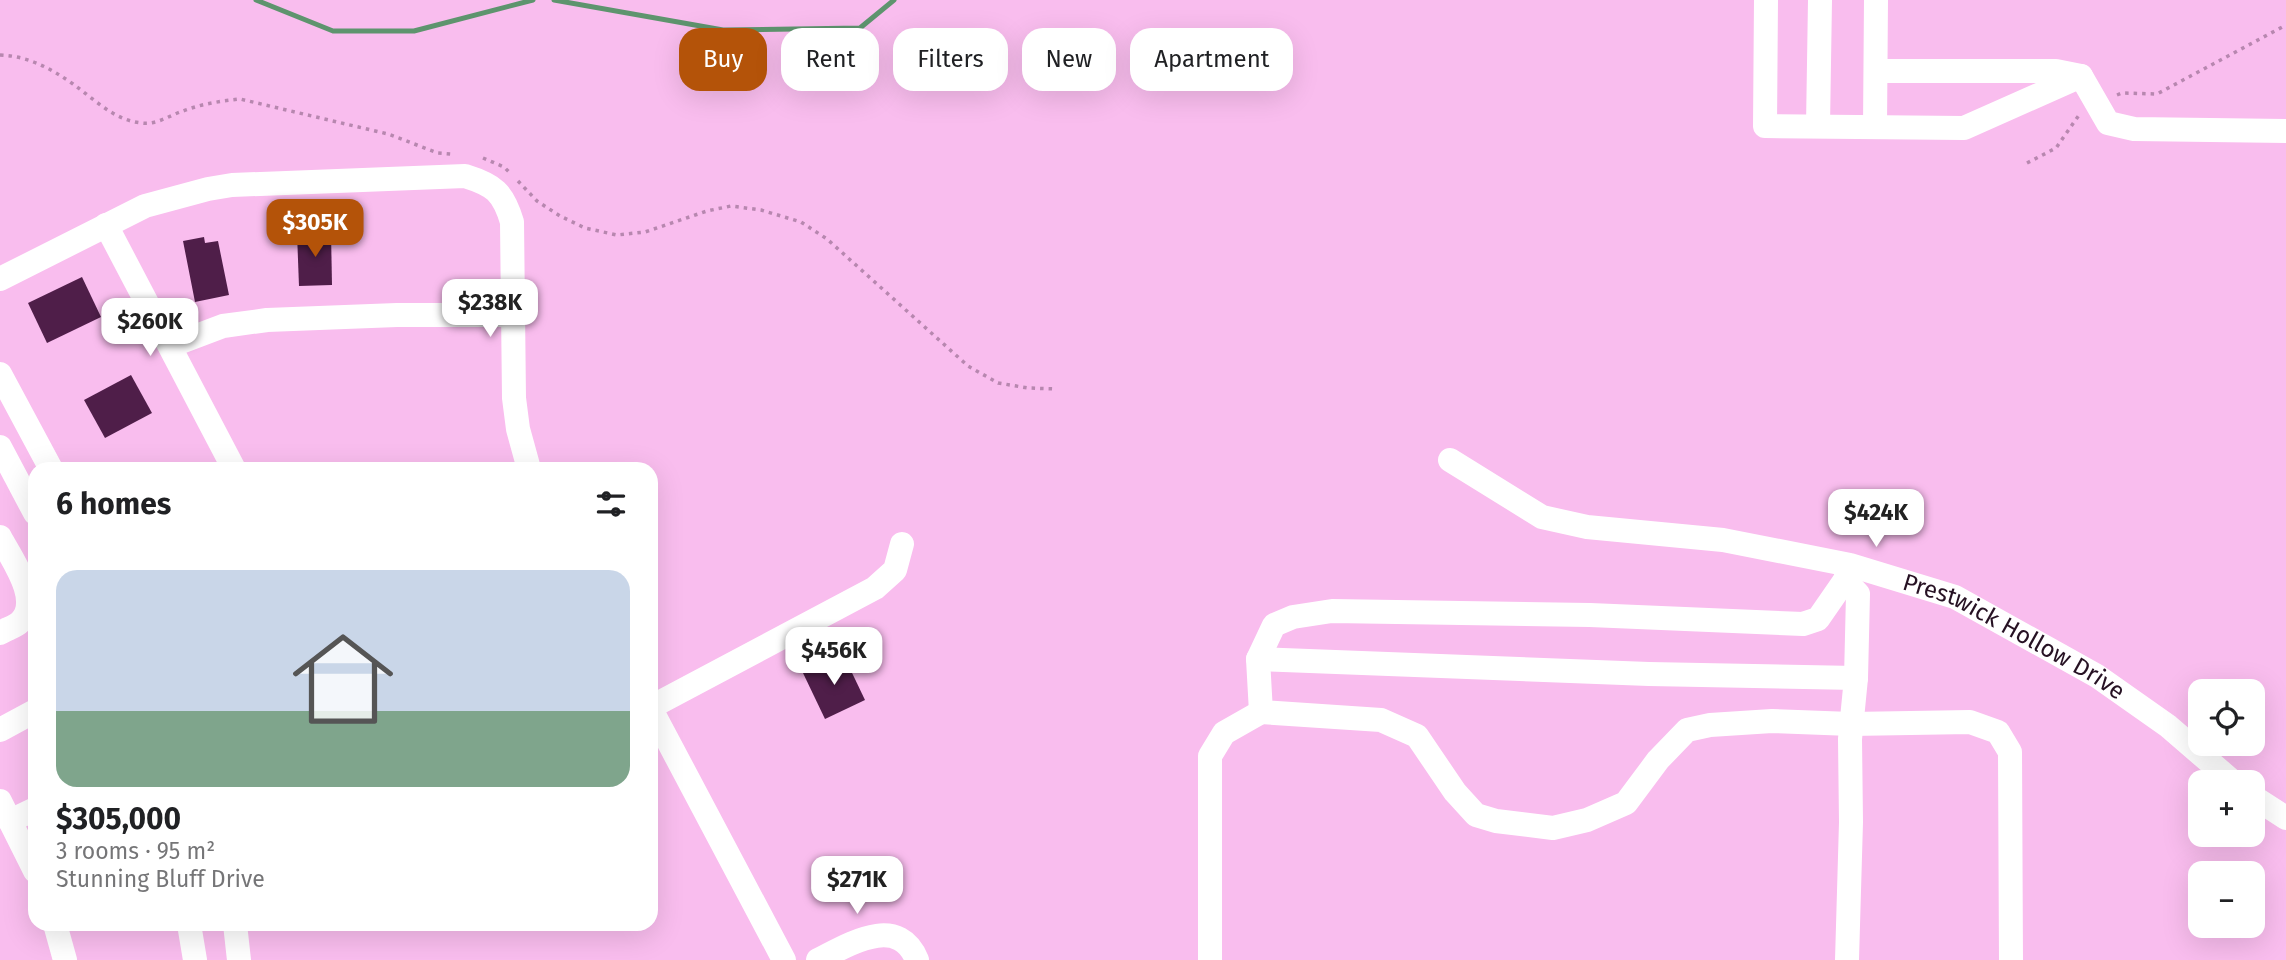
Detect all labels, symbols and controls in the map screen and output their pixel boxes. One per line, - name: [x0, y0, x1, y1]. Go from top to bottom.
- chip: Buy: [679, 28, 767, 91]
- chip: Rent: [781, 28, 879, 91]
- chip: Filters: [893, 28, 1008, 91]
- chip: New: [1022, 28, 1116, 91]
- chip: Apartment: [1130, 28, 1293, 91]
- pin: $305K: [266, 200, 364, 259]
- text: $305K: [283, 208, 347, 236]
- pin: $238K: [441, 280, 539, 339]
- text: $238K: [458, 288, 522, 316]
- pin: $260K: [101, 298, 199, 358]
- text: $260K: [117, 307, 183, 335]
- icon: filters: [592, 485, 630, 523]
- text: 6 homes: [56, 486, 171, 522]
- pin: $424K: [1827, 490, 1925, 549]
- text: $424K: [1844, 498, 1908, 526]
- street label: Prestwick Hollow Drive: [1899, 568, 2130, 705]
- icon: home: [280, 616, 406, 742]
- pin: $456K: [785, 628, 883, 687]
- text: $456K: [801, 636, 867, 664]
- map controls: [2188, 679, 2265, 938]
- button: locate: [2188, 679, 2265, 756]
- button: +: [2188, 770, 2265, 847]
- text: $305,000: [56, 801, 181, 837]
- text: 3 rooms · 95 m²: [56, 837, 215, 865]
- pin: $271K: [808, 856, 906, 916]
- button: −: [2188, 861, 2265, 938]
- text: Stunning Bluff Drive: [56, 865, 265, 893]
- text: $271K: [827, 865, 887, 893]

